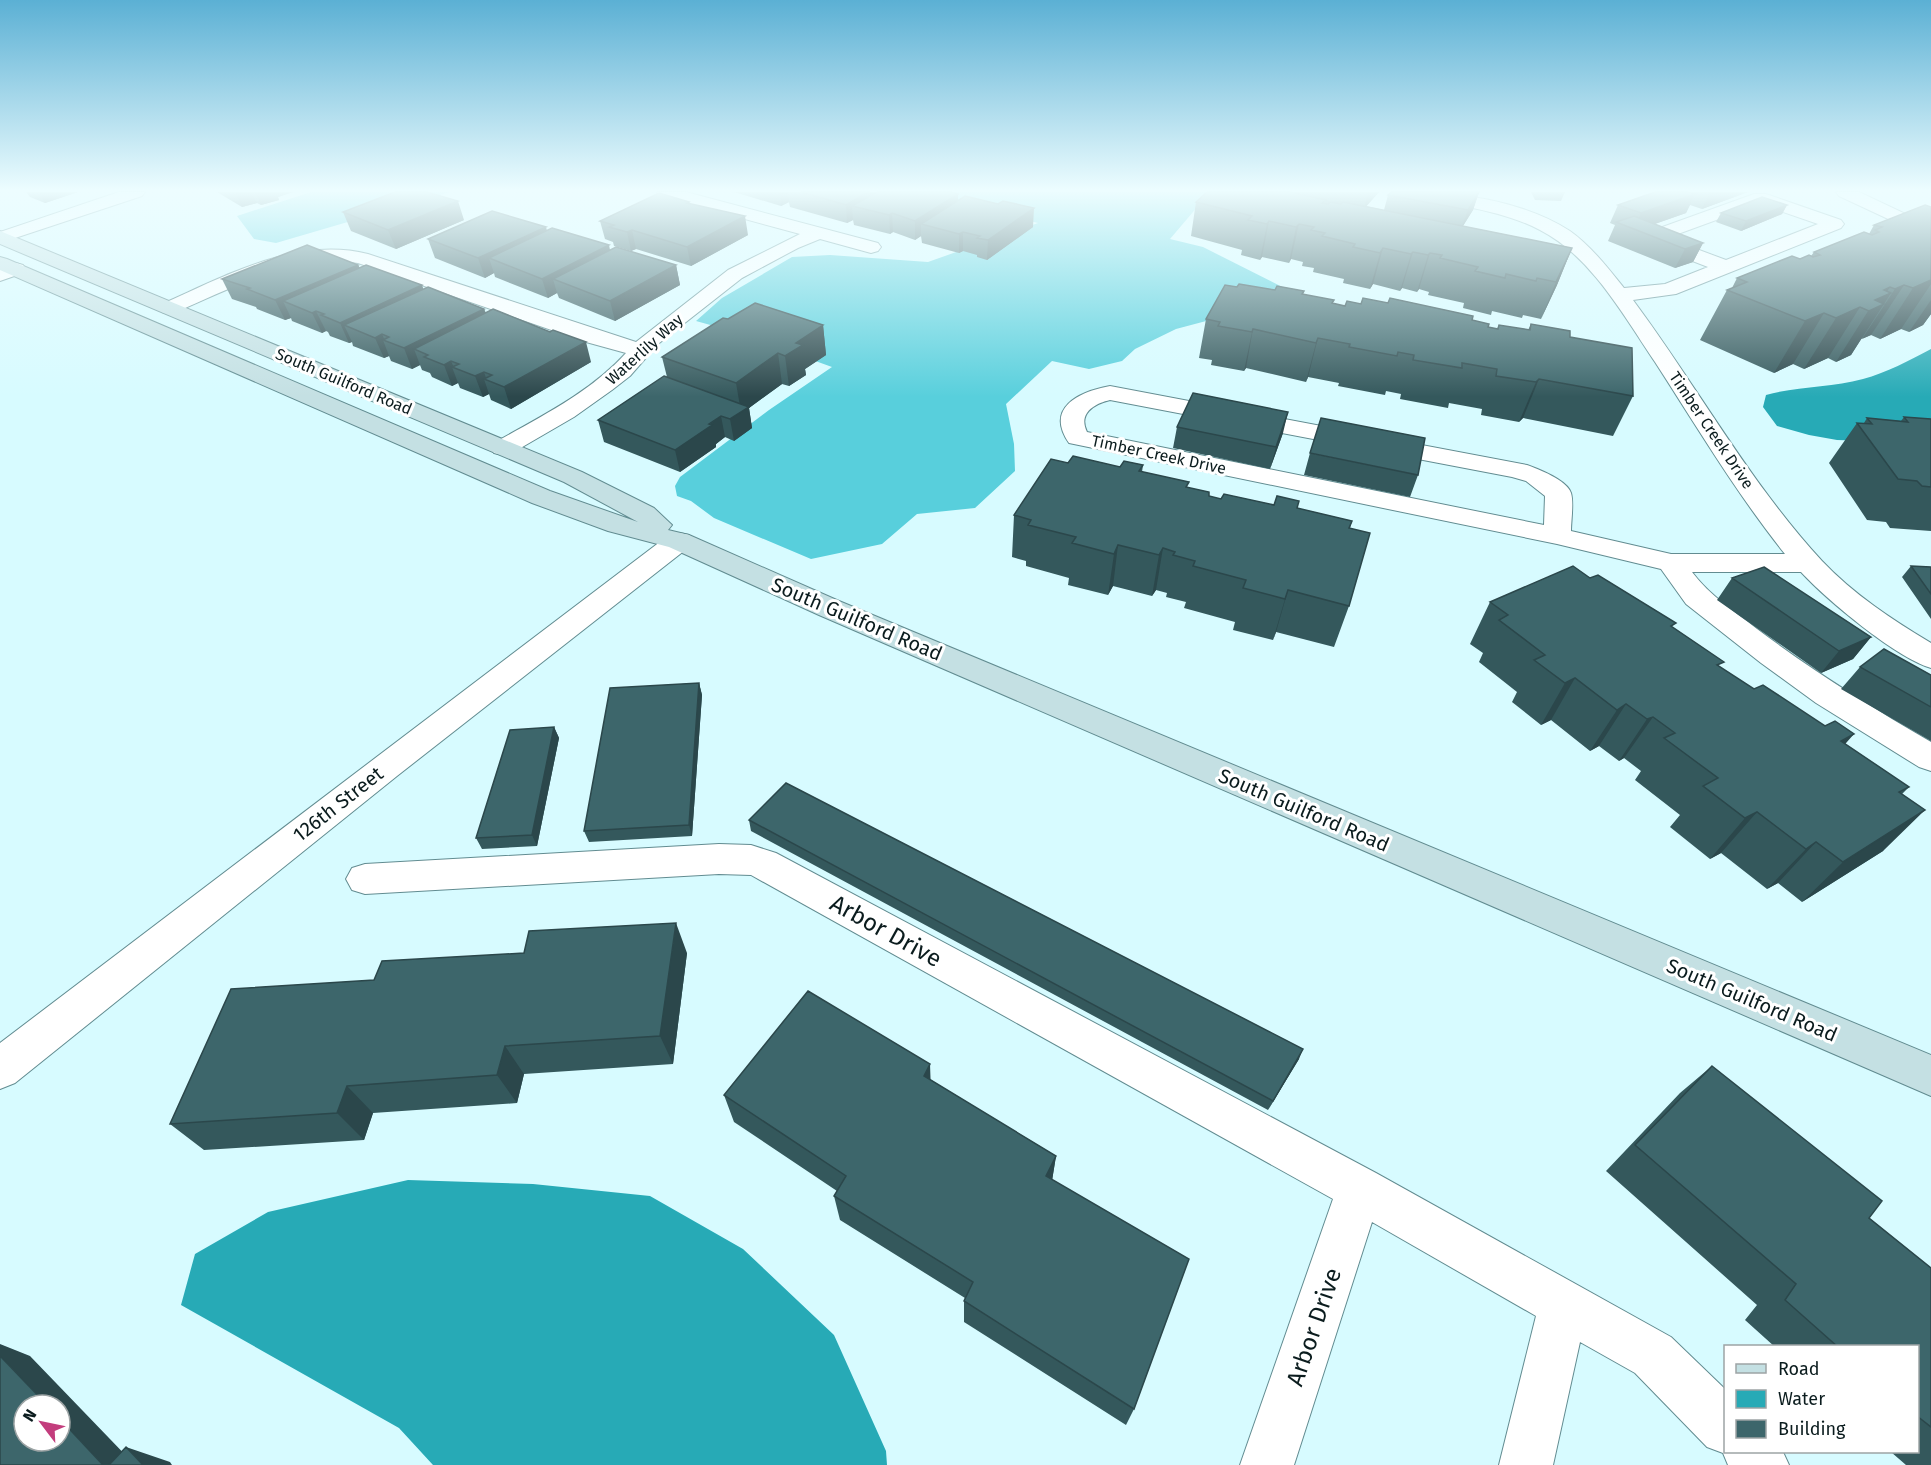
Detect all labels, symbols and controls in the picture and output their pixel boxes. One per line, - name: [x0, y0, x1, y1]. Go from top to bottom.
- street label: Waterlily Way: [602, 310, 687, 389]
- street label: South Guilford Road: [273, 344, 415, 419]
- street label: Timber Creek Drive: [1665, 368, 1758, 492]
- street label: Timber Creek Drive: [1090, 431, 1228, 478]
- street label: South Guilford Road: [768, 572, 946, 666]
- street label: 126th Street: [288, 761, 388, 847]
- street label: South Guilford Road: [1215, 763, 1393, 857]
- street label: Arbor Drive: [825, 889, 947, 973]
- street label: South Guilford Road: [1663, 953, 1841, 1047]
- street label: Arbor Drive: [1281, 1264, 1347, 1390]
- legend: [1724, 1345, 1919, 1453]
- text: Road: [1778, 1358, 1820, 1380]
- text: Water: [1778, 1388, 1825, 1410]
- north arrow: [12, 1393, 72, 1453]
- text: N: [19, 1406, 41, 1425]
- text: Building: [1778, 1418, 1846, 1440]

